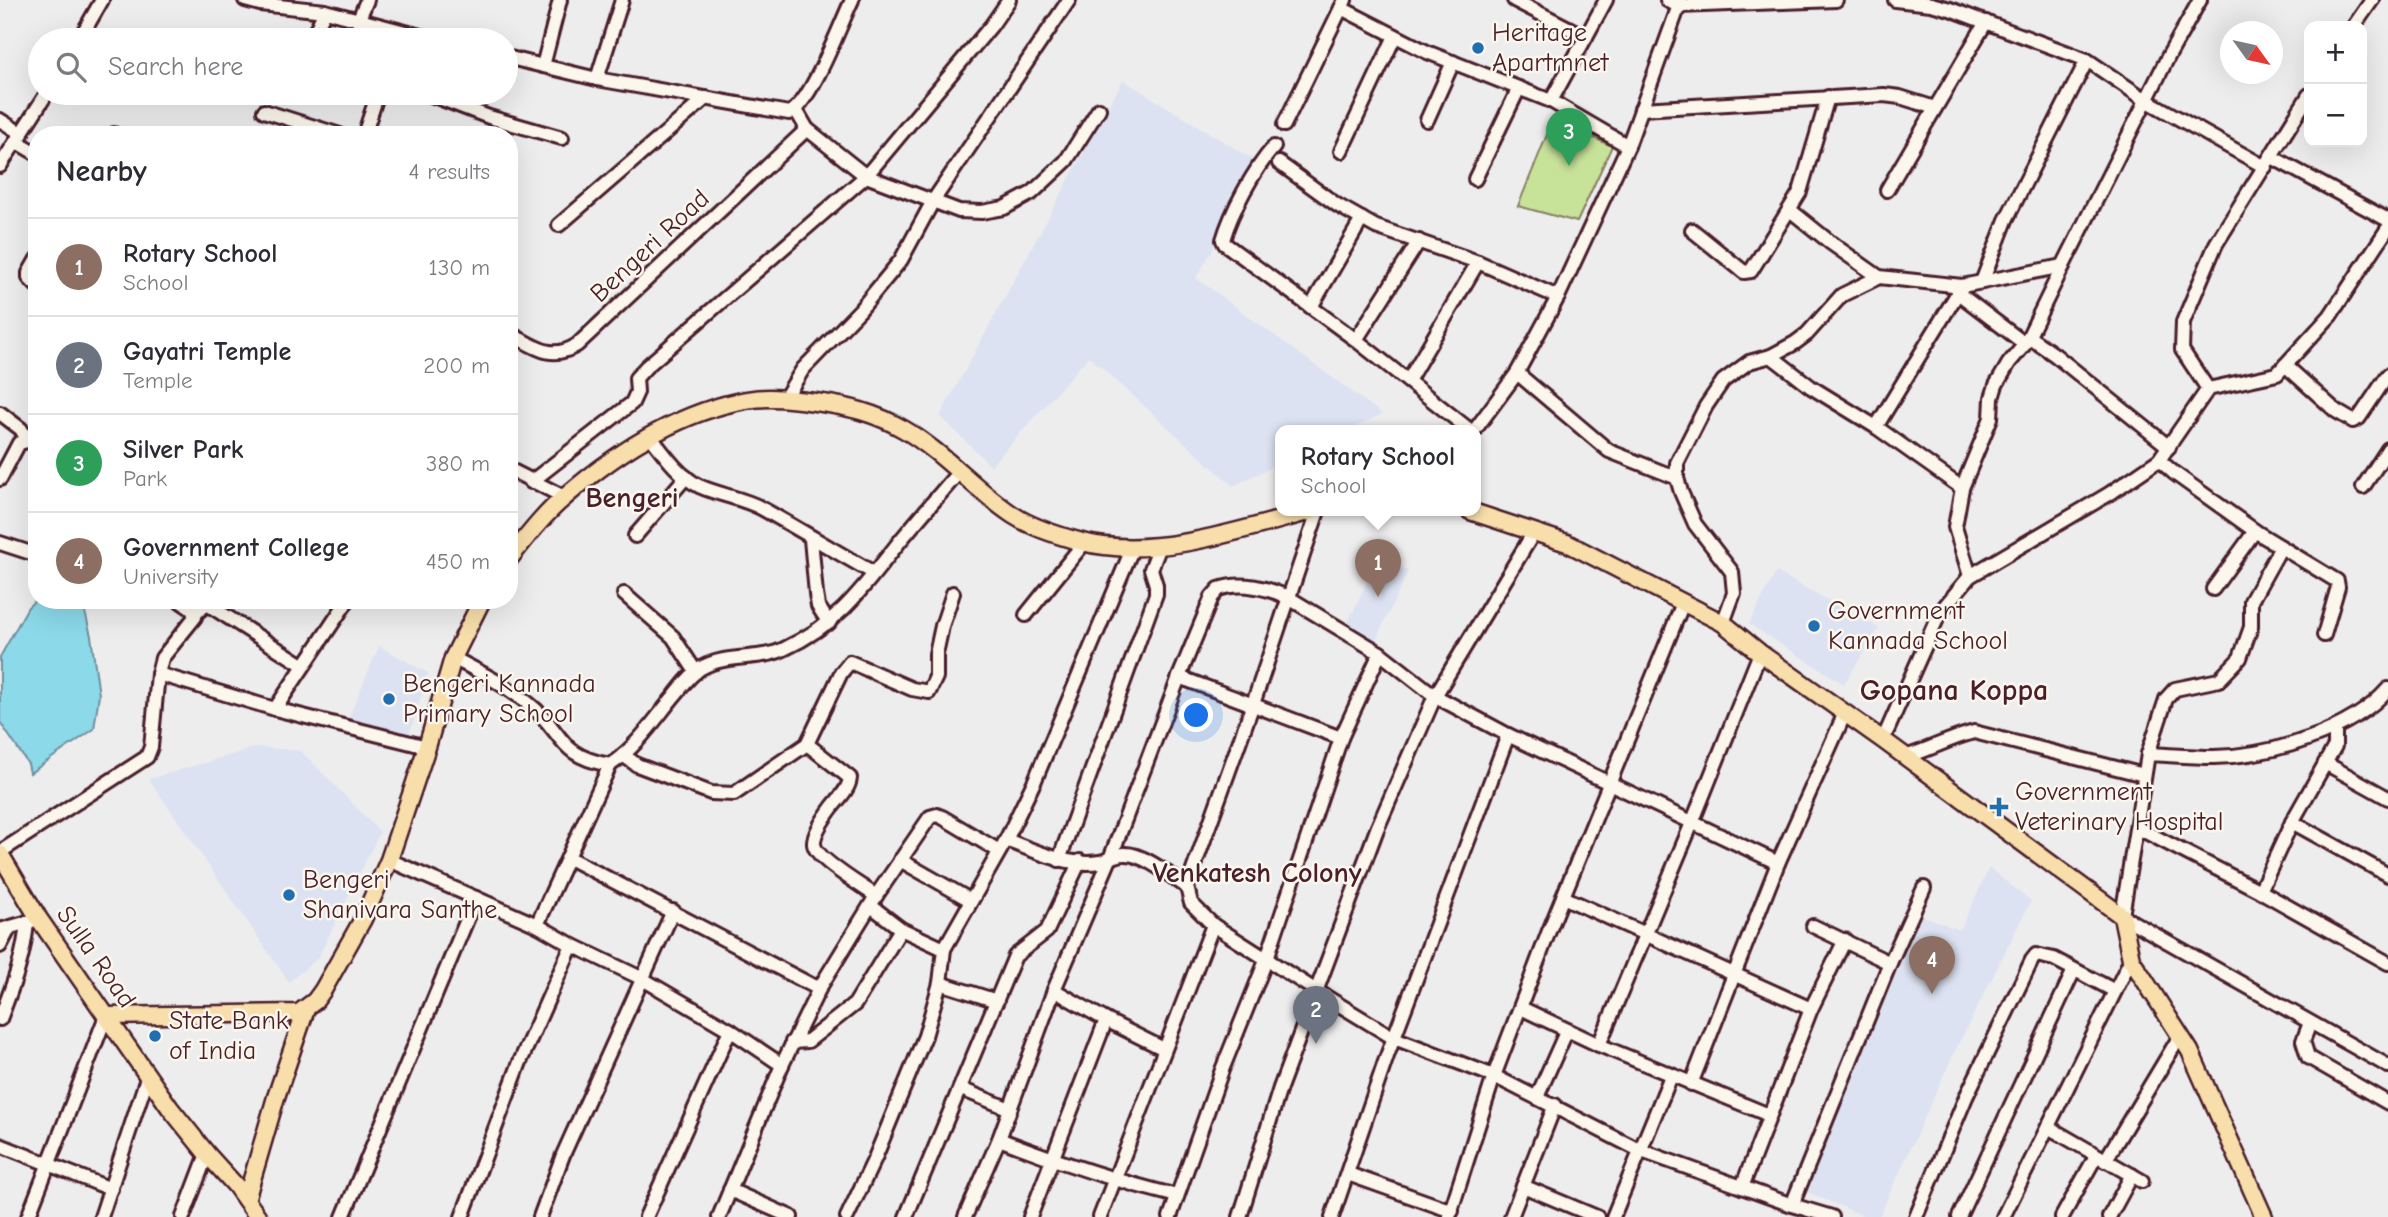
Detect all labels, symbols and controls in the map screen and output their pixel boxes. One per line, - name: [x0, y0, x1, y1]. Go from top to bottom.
- place label: Heritage Apartmnet: [1492, 18, 1610, 78]
- north arrow: [2220, 21, 2283, 84]
- map controls: [2304, 21, 2367, 147]
- button: +: [2304, 21, 2367, 84]
- search box: [28, 28, 518, 105]
- marker: Heritage Apartmnet: [1470, 40, 1486, 56]
- icon: search: [52, 48, 90, 86]
- text: Search here: [108, 52, 243, 82]
- button: −: [2304, 84, 2367, 147]
- pin: 3: [1546, 108, 1592, 166]
- text: Nearby: [56, 154, 147, 189]
- text: 4 results: [408, 158, 490, 185]
- street label: Bengeri Road: [584, 183, 716, 309]
- text: Rotary School: [123, 239, 277, 269]
- text: 1: [74, 254, 84, 281]
- text: 130 m: [429, 254, 490, 281]
- text: School: [123, 269, 188, 296]
- text: Gayatri Temple: [123, 337, 291, 367]
- text: 2: [73, 352, 85, 379]
- text: 200 m: [423, 352, 490, 379]
- text: Temple: [123, 367, 192, 394]
- popup: [1275, 425, 1481, 516]
- text: Silver Park: [123, 435, 243, 465]
- text: Rotary School: [1301, 442, 1455, 472]
- text: 3: [73, 450, 85, 477]
- text: 380 m: [426, 450, 490, 477]
- text: Park: [123, 465, 167, 492]
- text: School: [1301, 472, 1366, 499]
- district label: Bengeri: [585, 482, 679, 514]
- text: Government College: [123, 533, 349, 563]
- pin: 1: [1355, 539, 1401, 597]
- text: 4: [74, 548, 84, 575]
- text: 450 m: [426, 548, 490, 575]
- text: University: [123, 563, 218, 590]
- place label: Government Kannada School: [1828, 596, 2008, 656]
- marker: Government Kannada School: [1806, 618, 1822, 634]
- place label: Bengeri Kannada Primary School: [403, 669, 596, 729]
- district label: Gopana Koppa: [1860, 673, 2048, 708]
- marker: Bengeri Kannada Primary School: [381, 691, 397, 707]
- your location: [1179, 698, 1213, 732]
- place label: Government Veterinary Hospital: [2015, 777, 2223, 837]
- marker: Government Veterinary Hospital: [1989, 797, 2009, 817]
- district label: Venkatesh Colony: [1152, 857, 1362, 889]
- place label: Bengeri Shanivara Santhe: [303, 865, 497, 925]
- marker: Bengeri Shanivara Santhe: [281, 887, 297, 903]
- street label: Sulla Road: [50, 900, 142, 1014]
- pin: 4: [1909, 936, 1955, 994]
- pin: 2: [1293, 986, 1339, 1044]
- place label: State Bank of India: [169, 1006, 289, 1066]
- marker: State Bank of India: [147, 1028, 163, 1044]

